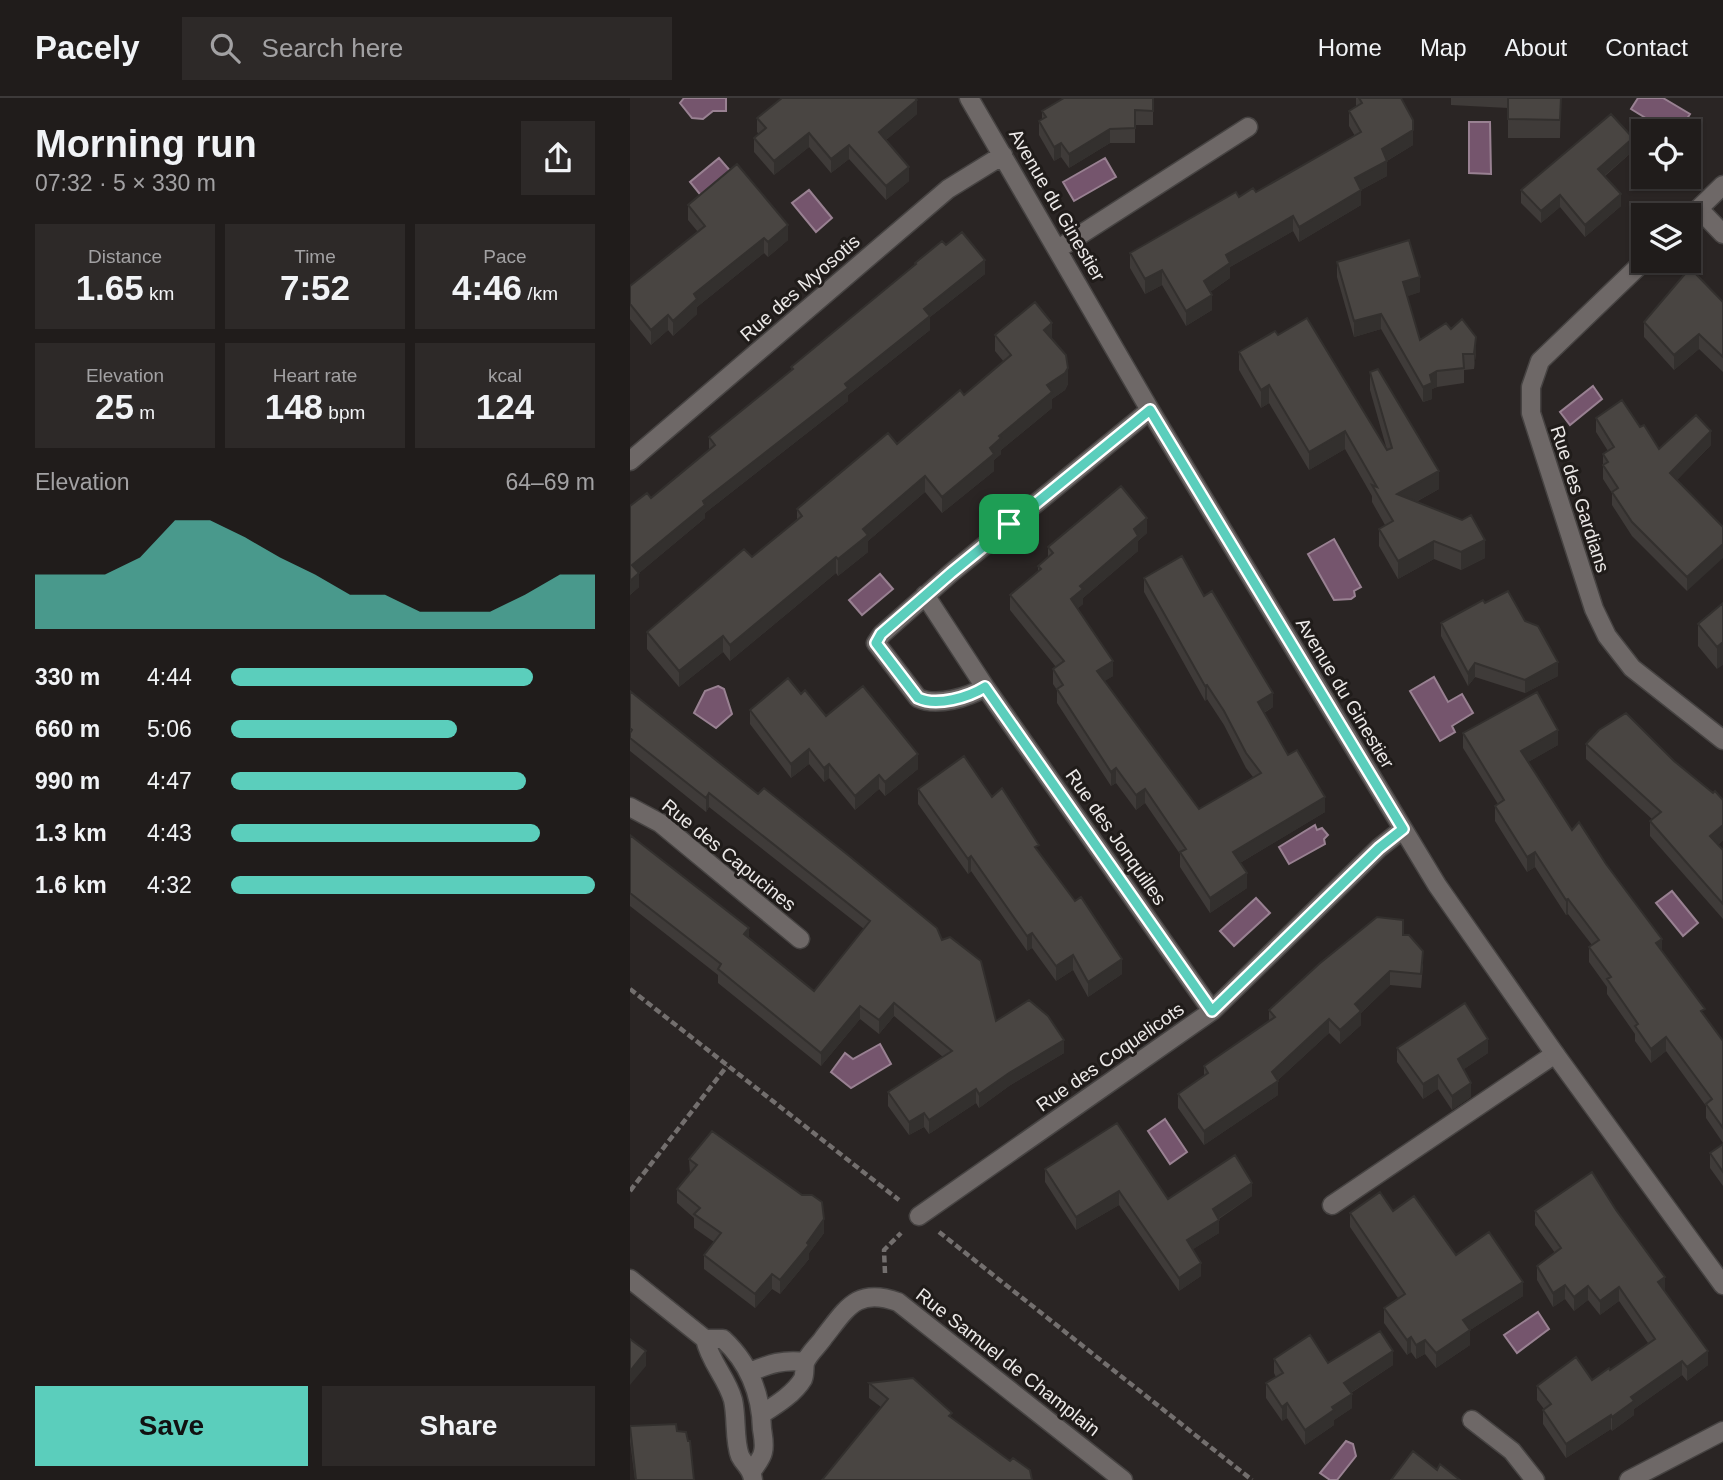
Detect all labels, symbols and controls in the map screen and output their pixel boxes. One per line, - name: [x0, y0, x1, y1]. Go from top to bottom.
- search box: [182, 17, 672, 80]
- text: Pacely: [35, 29, 140, 66]
- icon: search: [206, 29, 244, 67]
- text: Search here: [262, 33, 403, 63]
- text: Home: [1318, 34, 1382, 61]
- text: Map: [1420, 34, 1467, 61]
- text: About: [1505, 34, 1567, 61]
- text: Contact: [1605, 34, 1688, 61]
- map controls: [1631, 119, 1701, 273]
- button: locate: [1631, 119, 1701, 189]
- button: share: [521, 121, 595, 195]
- text: Morning run: [35, 123, 257, 165]
- street label: Avenue du Ginestier: [1005, 125, 1109, 285]
- text: 07:32 · 5 × 330 m: [35, 170, 216, 196]
- button: layers: [1631, 203, 1701, 273]
- street label: Rue des Myosotis: [736, 231, 864, 345]
- text: Distance: [88, 246, 162, 267]
- text: Time: [294, 246, 336, 267]
- text: Pace: [483, 246, 527, 267]
- text: 1.65: [76, 268, 144, 307]
- text: 7:52: [280, 268, 350, 307]
- text: 4:46: [452, 268, 522, 307]
- text: km: [144, 283, 174, 304]
- text: /km: [522, 283, 558, 304]
- text: Elevation: [86, 365, 164, 386]
- text: Heart rate: [273, 365, 357, 386]
- text: kcal: [488, 365, 522, 386]
- text: 25: [95, 387, 134, 426]
- text: 148: [265, 387, 323, 426]
- text: 124: [476, 387, 534, 426]
- text: m: [134, 402, 155, 423]
- text: bpm: [323, 402, 365, 423]
- street label: Rue des Gardians: [1546, 423, 1614, 575]
- text: Elevation: [35, 469, 130, 495]
- text: 64–69 m: [505, 469, 595, 495]
- pin: [979, 494, 1039, 554]
- icon: arrive: [990, 505, 1028, 543]
- street label: Avenue du Ginestier: [1292, 614, 1399, 773]
- text: 330 m: [35, 664, 100, 690]
- text: 4:44: [147, 664, 192, 690]
- text: 660 m: [35, 716, 100, 742]
- text: 5:06: [147, 716, 192, 742]
- street label: Rue des Jonquilles: [1061, 765, 1171, 909]
- text: 990 m: [35, 768, 100, 794]
- text: 4:47: [147, 768, 192, 794]
- street label: Rue des Capucines: [658, 795, 800, 915]
- text: 1.3 km: [35, 820, 107, 846]
- text: 4:43: [147, 820, 192, 846]
- text: 1.6 km: [35, 872, 107, 898]
- text: 4:32: [147, 872, 192, 898]
- street label: Rue des Coquelicots: [1032, 998, 1188, 1116]
- street label: Rue Samuel de Champlain: [912, 1284, 1104, 1440]
- button: Save: [35, 1386, 308, 1466]
- button: Share: [322, 1386, 595, 1466]

